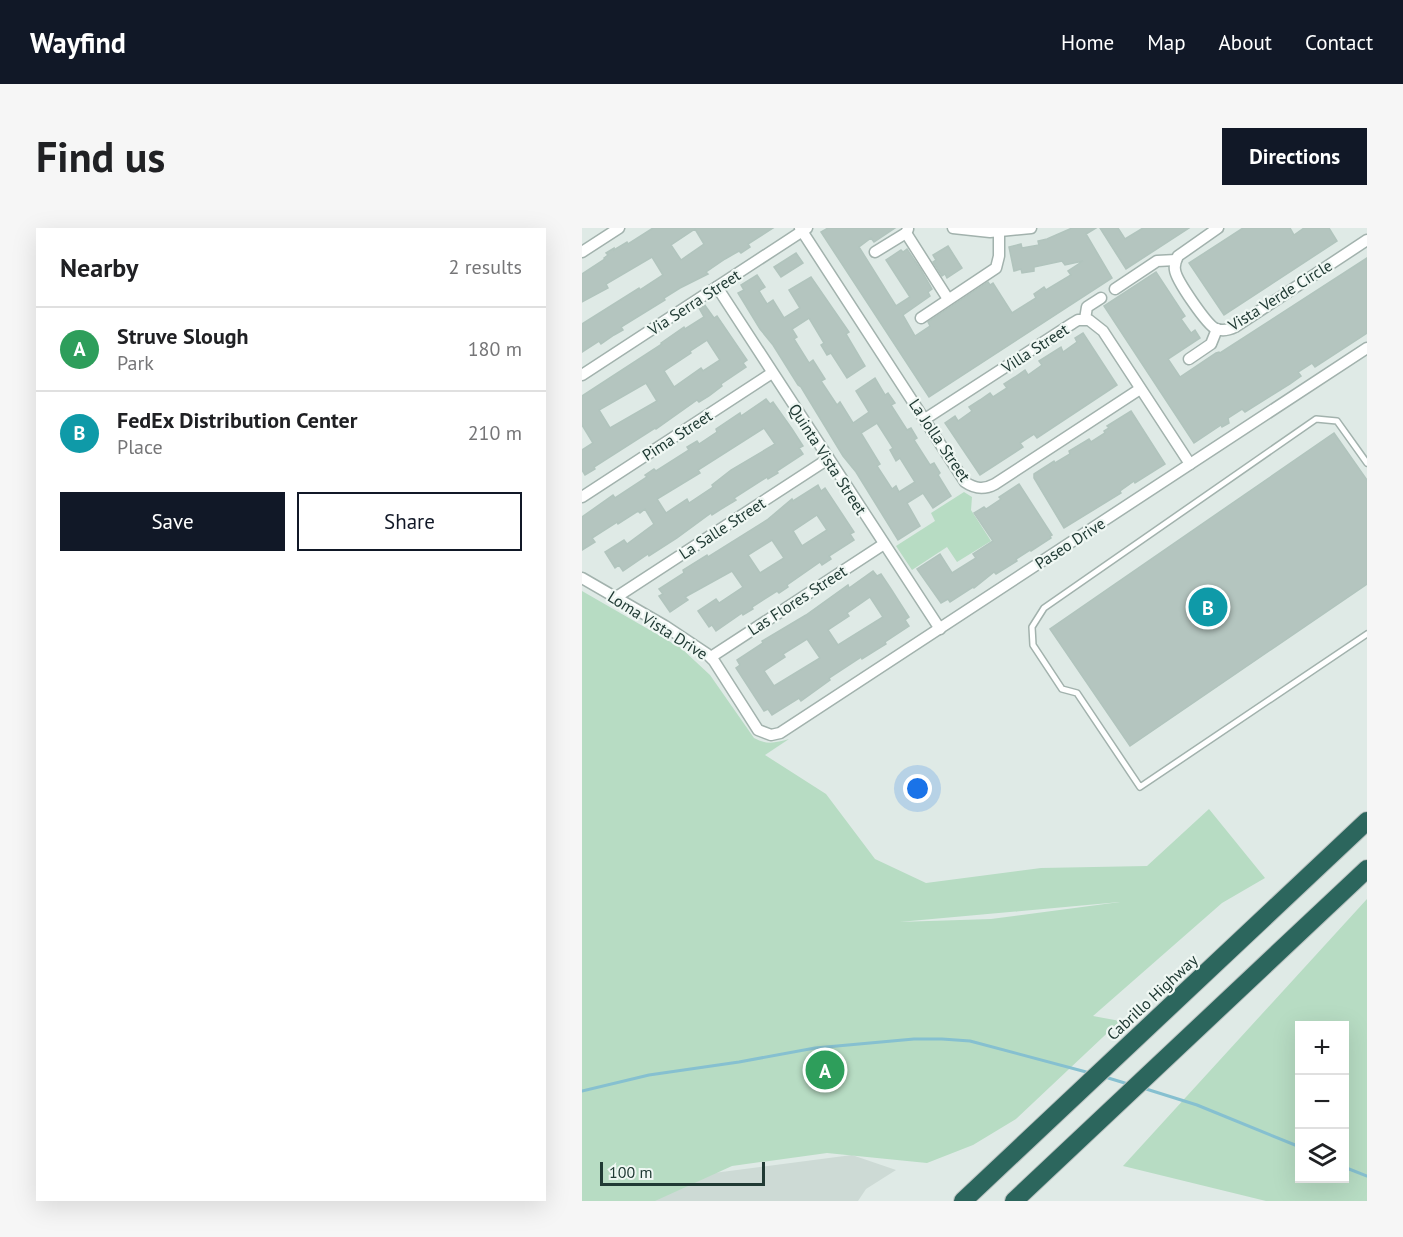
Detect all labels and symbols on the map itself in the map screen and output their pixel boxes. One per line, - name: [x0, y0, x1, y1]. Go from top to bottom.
- street label: Vista Verde Circle: [1223, 255, 1336, 336]
- street label: Via Serra Street: [643, 264, 744, 340]
- street label: Villa Street: [997, 319, 1073, 378]
- street label: La Jolla Street: [905, 395, 975, 486]
- street label: Quinta Vista Street: [785, 400, 872, 519]
- street label: Pima Street: [638, 405, 716, 465]
- street label: La Salle Street: [675, 492, 770, 563]
- street label: Paseo Drive: [1031, 513, 1109, 573]
- street label: Las Flores Street: [744, 560, 851, 639]
- pin: B: [1188, 584, 1228, 629]
- street label: Loma Vista Drive: [604, 586, 712, 664]
- your location: [903, 774, 932, 803]
- street label: Cabrillo Highway: [1102, 949, 1202, 1044]
- pin: A: [806, 1048, 844, 1092]
- scale bar: [600, 1159, 765, 1186]

